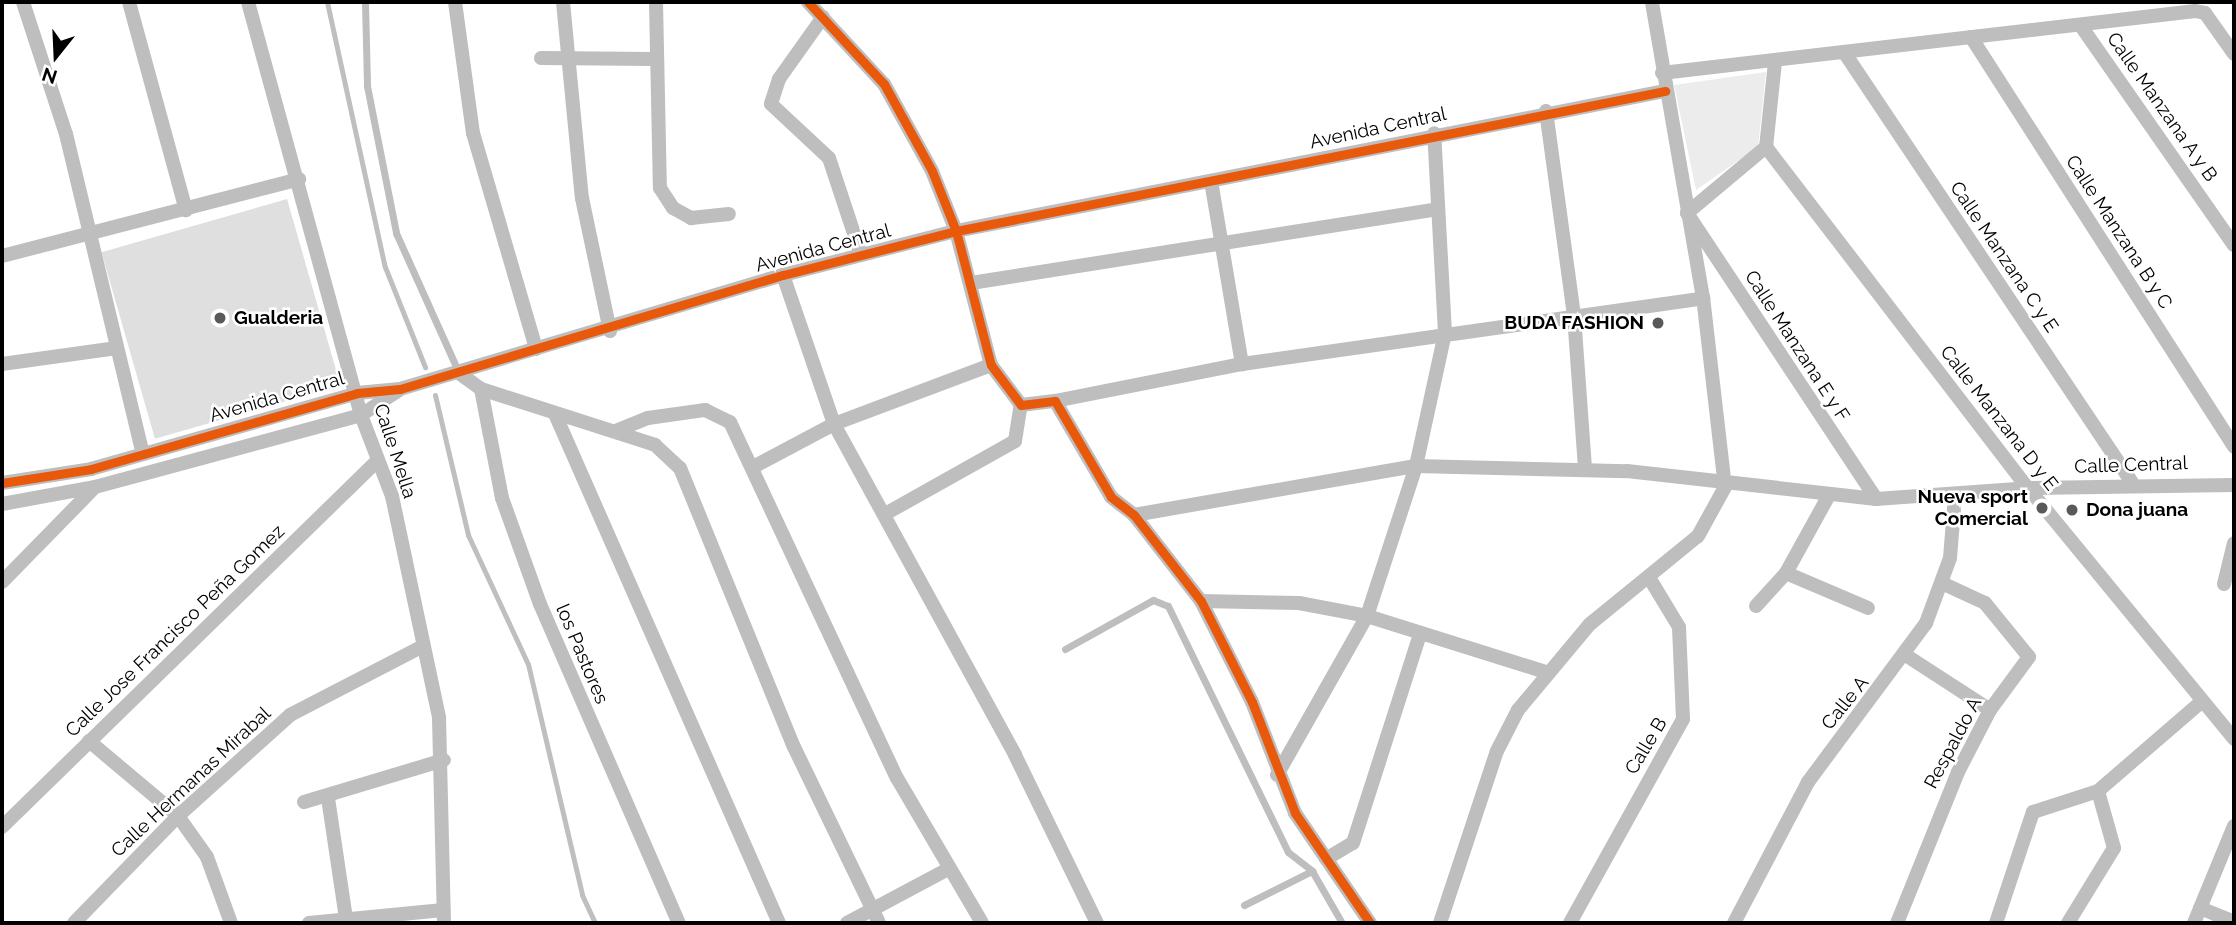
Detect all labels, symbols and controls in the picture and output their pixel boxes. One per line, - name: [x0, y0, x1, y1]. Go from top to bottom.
- north arrow: [21, 21, 91, 91]
- street label: Calle Manzana A y B: [2101, 27, 2223, 187]
- text: N: [39, 63, 60, 89]
- street label: Avenida Central: [1308, 102, 1448, 154]
- street label: Calle Manzana B y C: [2061, 151, 2177, 313]
- street label: Calle Manzana C y E: [1945, 177, 2063, 337]
- street label: Avenida Central: [753, 219, 893, 277]
- street label: Calle Manzana E y F: [1739, 266, 1855, 426]
- place label: Gualderia: [234, 307, 323, 329]
- marker: Gualderia: [212, 310, 228, 326]
- place label: BUDA FASHION: [1504, 312, 1644, 334]
- marker: BUDA FASHION: [1650, 315, 1666, 331]
- street label: Calle Manzana D y E: [1935, 341, 2063, 495]
- street label: Avenida Central: [207, 367, 347, 427]
- street label: Calle Mella: [369, 401, 421, 501]
- street label: Calle Central: [2074, 452, 2188, 478]
- place label: Nueva sport Comercial: [1917, 486, 2028, 530]
- place label: Dona juana: [2086, 499, 2188, 521]
- marker: Nueva sport Comercial: [2034, 500, 2050, 516]
- marker: Dona juana: [2064, 502, 2080, 518]
- street label: Calle Jose Francisco Peña Gomez: [61, 520, 289, 742]
- street label: los Pastores: [551, 601, 613, 707]
- street label: Calle A: [1816, 672, 1874, 734]
- street label: Respaldo A: [1919, 693, 1987, 793]
- street label: Calle Hermanas Mirabal: [107, 702, 275, 862]
- street label: Calle B: [1620, 713, 1672, 779]

